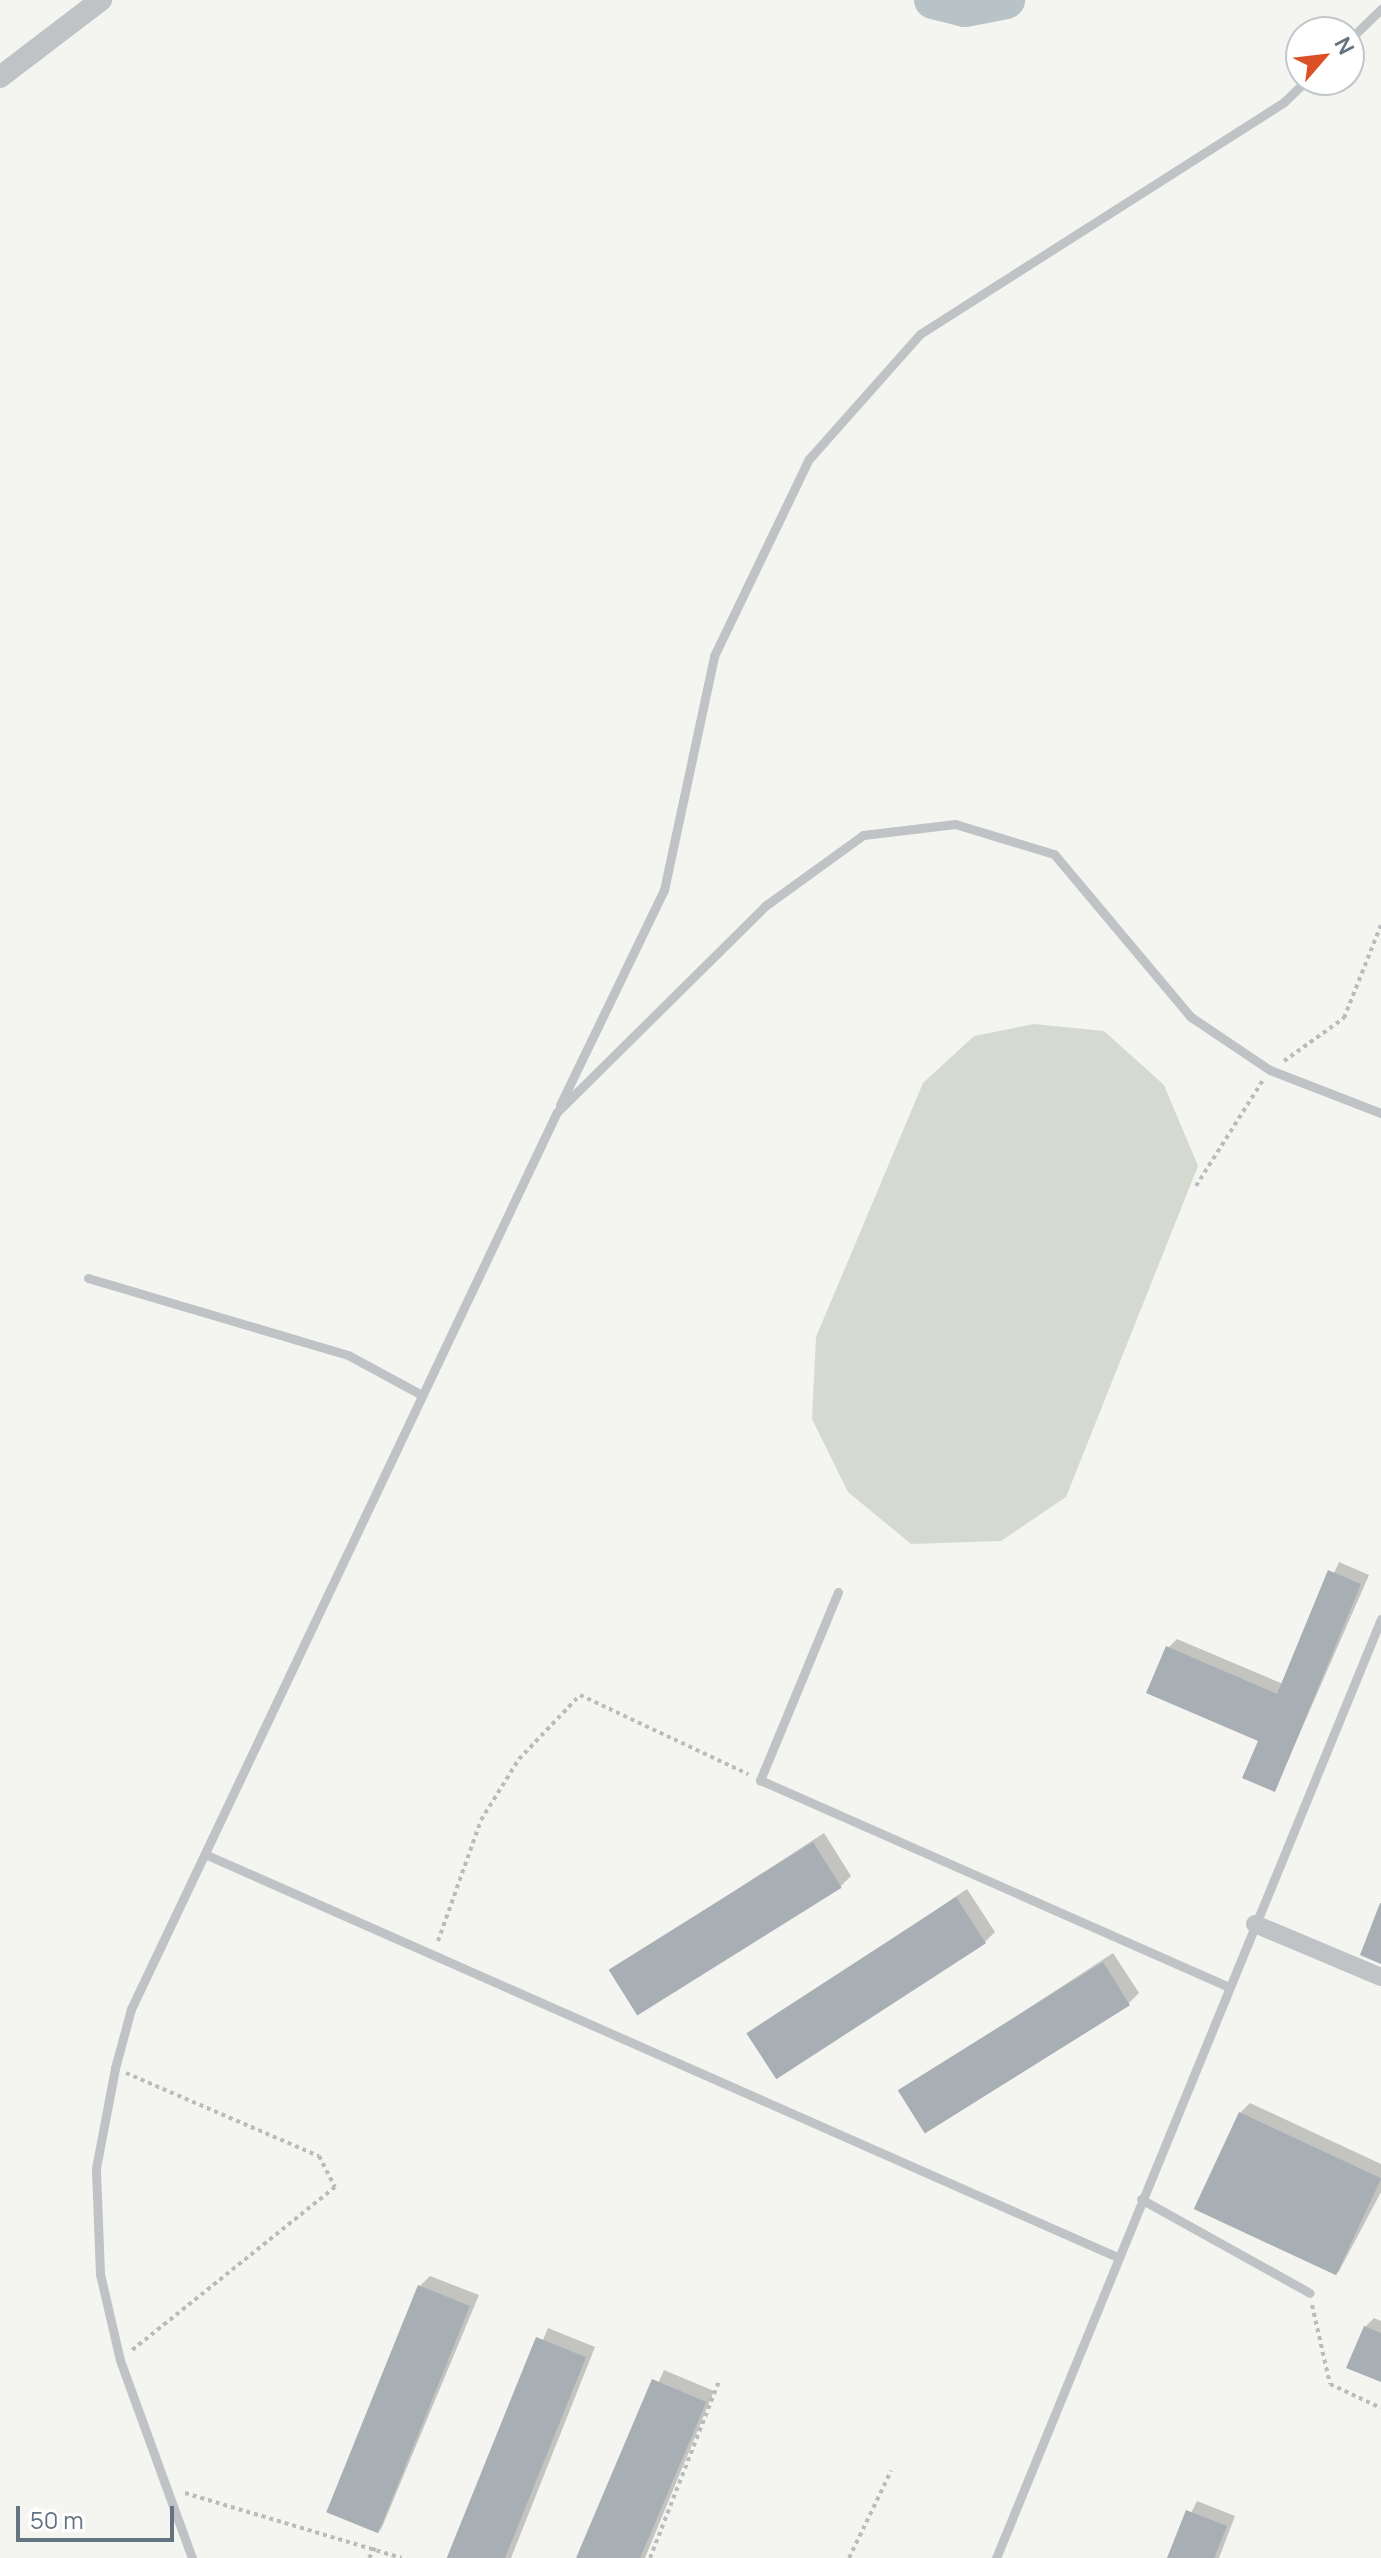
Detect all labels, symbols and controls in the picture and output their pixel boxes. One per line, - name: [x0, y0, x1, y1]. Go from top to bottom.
- north arrow: [1285, 16, 1365, 96]
- text: N: [1327, 32, 1361, 60]
- scale bar: [20, 2490, 178, 2540]
- text: 50 m: [30, 2503, 84, 2536]

